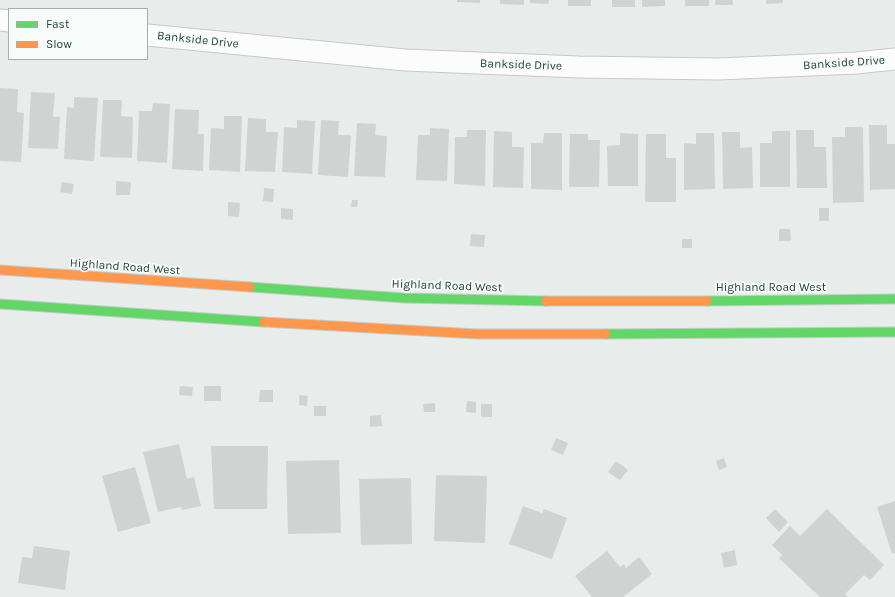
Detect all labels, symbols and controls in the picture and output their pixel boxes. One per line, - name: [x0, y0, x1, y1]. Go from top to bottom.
- legend: [8, 8, 148, 60]
- text: Fast: [46, 17, 69, 31]
- street label: Bankside Drive: [156, 29, 240, 51]
- text: Slow: [46, 37, 72, 51]
- street label: Bankside Drive: [803, 53, 885, 73]
- street label: Bankside Drive: [480, 56, 562, 74]
- street label: Highland Road West: [69, 256, 181, 278]
- street label: Highland Road West: [391, 277, 503, 295]
- street label: Highland Road West: [716, 281, 826, 295]

